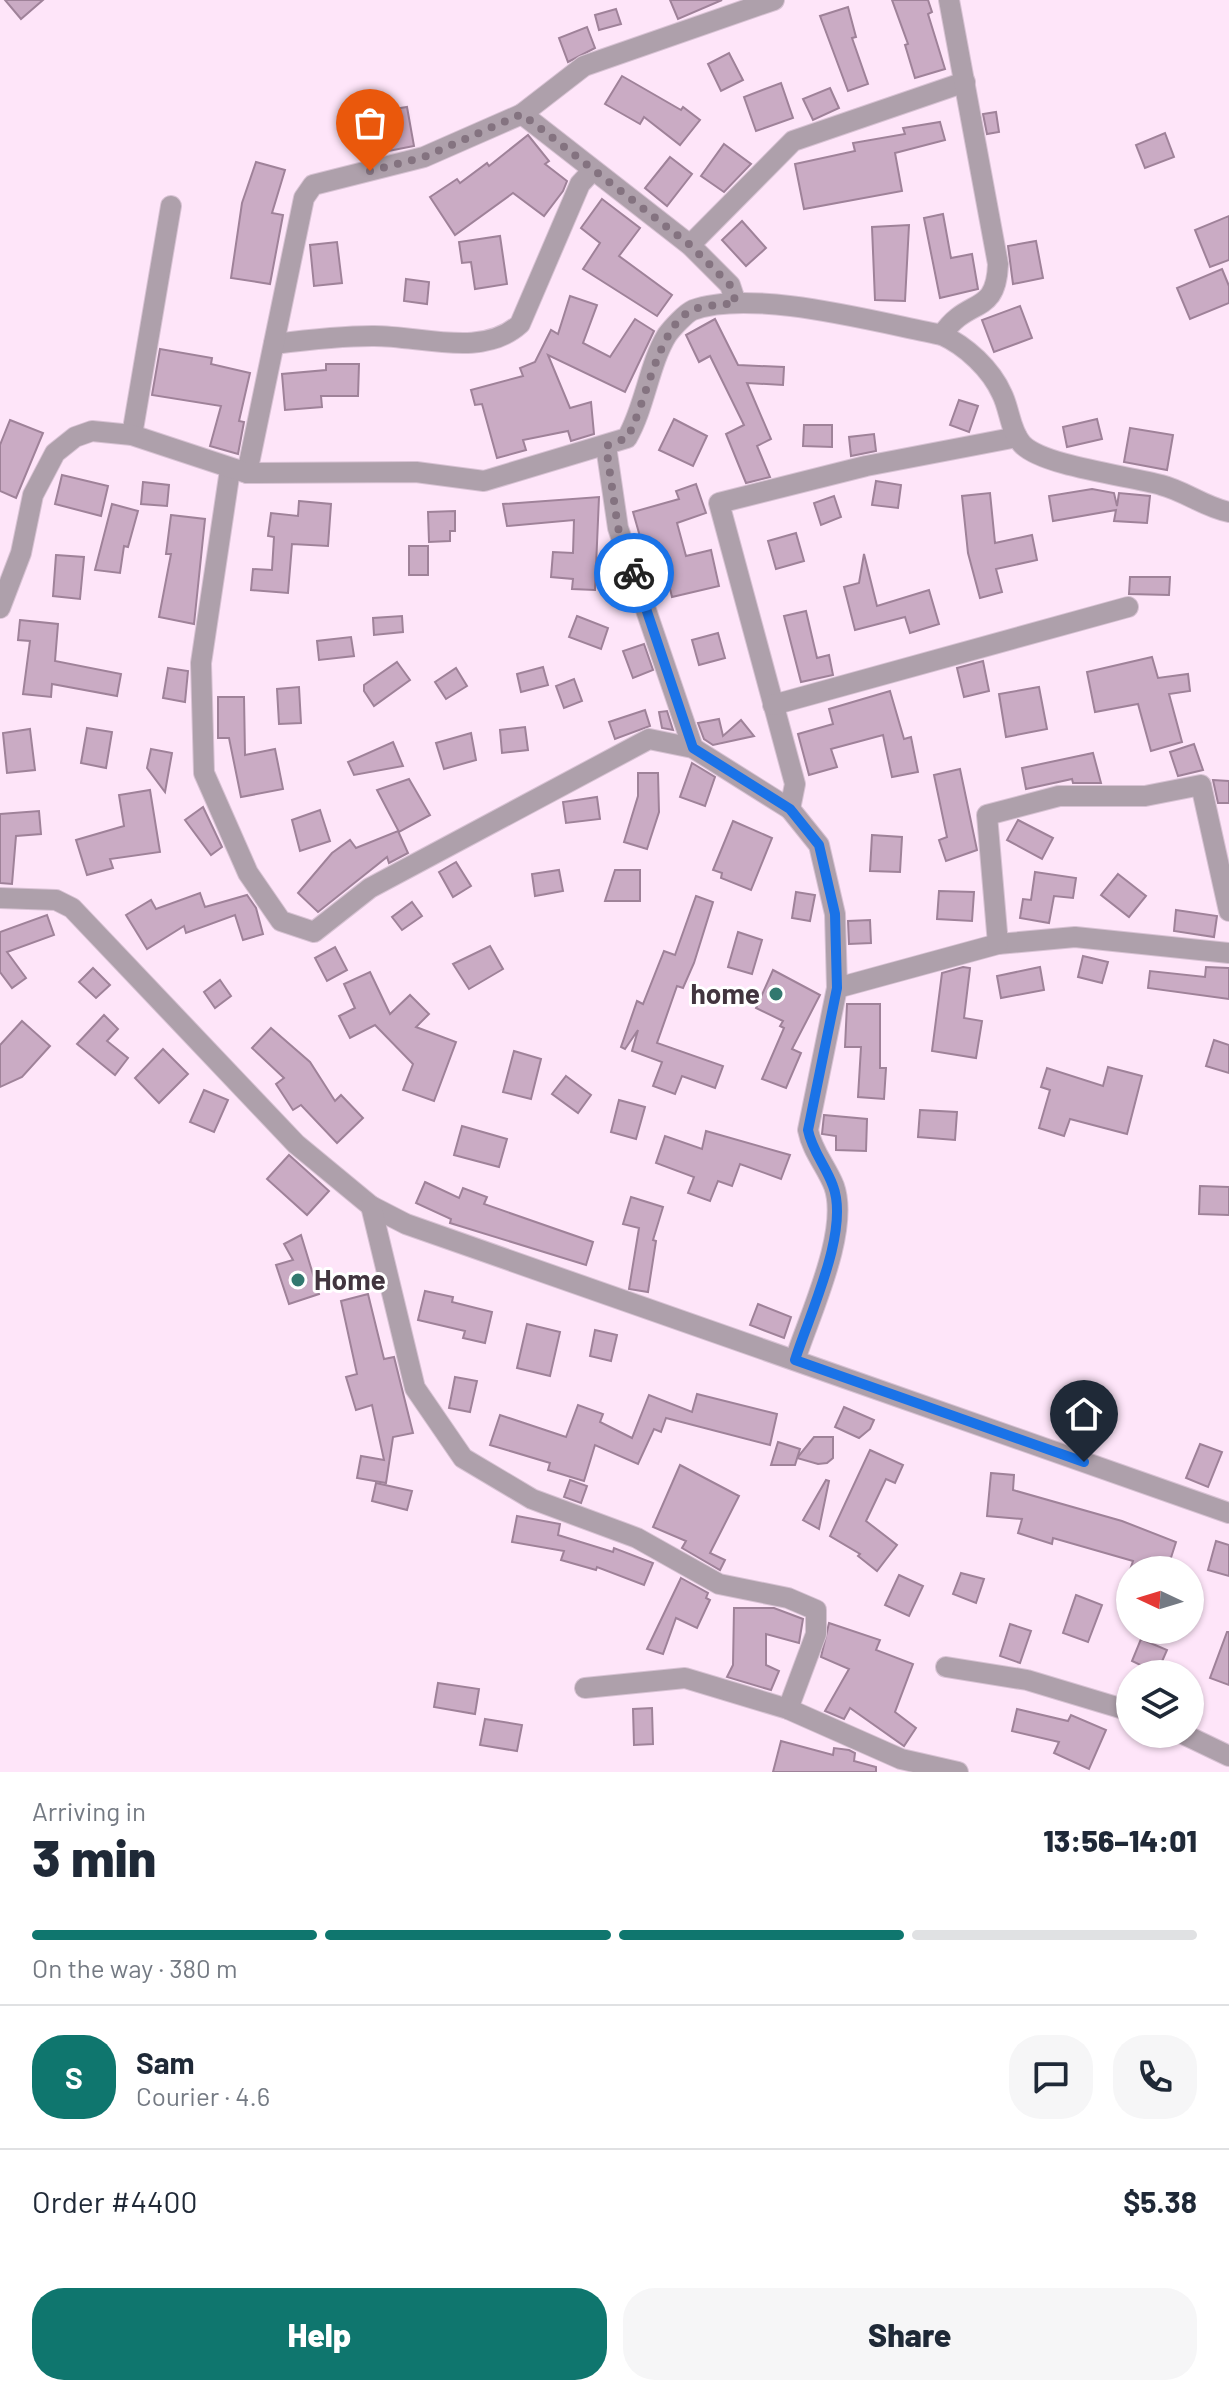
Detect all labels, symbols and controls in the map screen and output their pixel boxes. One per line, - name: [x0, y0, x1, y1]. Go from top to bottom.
- pin: [336, 89, 404, 171]
- icon: bag: [348, 101, 392, 145]
- courier: [594, 533, 674, 613]
- icon: bike: [612, 551, 656, 595]
- place label: home: [691, 976, 760, 1010]
- marker: home: [767, 985, 785, 1003]
- place label: Home: [314, 1262, 386, 1296]
- marker: Home: [289, 1271, 307, 1289]
- pin: [1050, 1380, 1118, 1462]
- icon: home: [1062, 1392, 1106, 1436]
- north arrow: [1116, 1556, 1204, 1644]
- map controls: [1116, 1556, 1204, 1748]
- button: layers: [1116, 1660, 1204, 1748]
- text: Arriving in: [32, 1795, 146, 1826]
- text: 13:56–14:01: [1043, 1822, 1197, 1858]
- text: 3 min: [32, 1825, 156, 1887]
- text: On the way · 380 m: [32, 1952, 238, 1983]
- button: chat: [1009, 2035, 1093, 2119]
- button: phone: [1113, 2035, 1197, 2119]
- text: Sam: [136, 2044, 195, 2080]
- text: S: [65, 2059, 83, 2095]
- text: Courier · 4.6: [136, 2080, 270, 2111]
- text: Order #4400: [32, 2183, 197, 2219]
- text: $5.38: [1123, 2183, 1197, 2219]
- button: Help: [32, 2288, 607, 2380]
- button: Share: [623, 2288, 1197, 2380]

